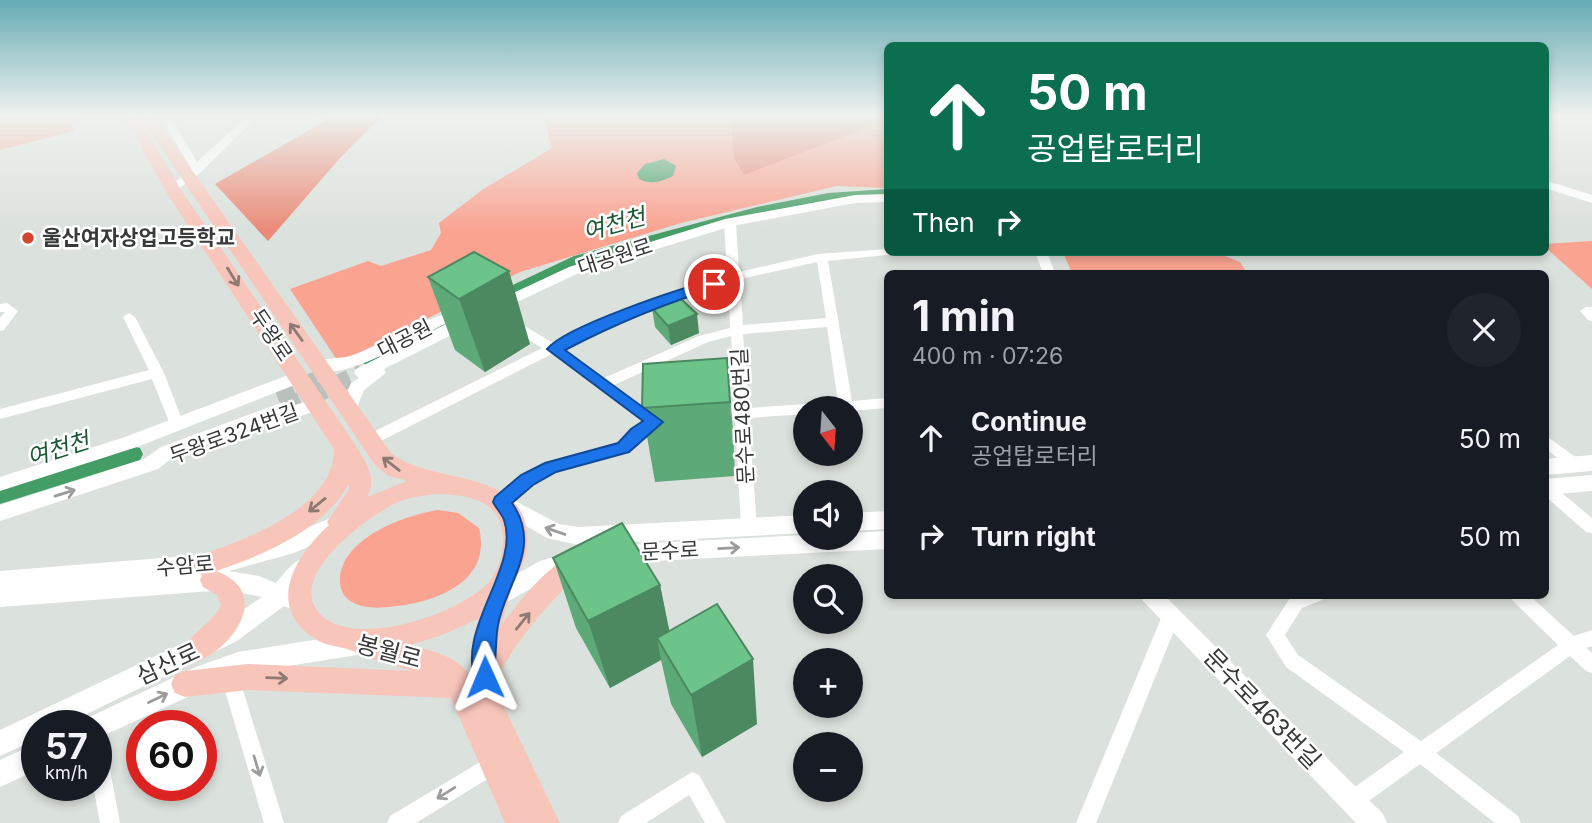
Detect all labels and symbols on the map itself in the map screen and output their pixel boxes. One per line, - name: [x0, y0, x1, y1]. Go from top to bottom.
- water label: 여천천: [580, 202, 651, 246]
- place label: 울산여자상업고등학교: [42, 225, 235, 250]
- marker: 울산여자상업고등학교: [20, 230, 36, 246]
- street label: 대공원로: [574, 233, 655, 280]
- pin: [684, 254, 744, 314]
- one-way arrow: [226, 266, 240, 286]
- street label: 두왕로: [245, 304, 298, 366]
- street label: 대공원: [373, 314, 436, 363]
- one-way arrow: [289, 323, 303, 342]
- street label: 문수로480번길: [726, 347, 759, 485]
- north arrow: [793, 396, 863, 466]
- street label: 두왕로324번길: [166, 399, 302, 468]
- water label: 여천천: [24, 426, 95, 472]
- one-way arrow: [381, 457, 400, 472]
- one-way arrow: [54, 486, 76, 499]
- one-way arrow: [308, 497, 326, 513]
- one-way arrow: [544, 523, 566, 536]
- street label: 문수로: [640, 537, 700, 565]
- one-way arrow: [717, 542, 740, 555]
- street label: 수암로: [155, 551, 215, 580]
- one-way arrow: [515, 613, 530, 631]
- street label: 봉월로: [353, 629, 425, 674]
- street label: 삼산로: [132, 636, 204, 691]
- position arrow: [448, 640, 522, 714]
- street label: 문수로463번길: [1198, 643, 1327, 775]
- one-way arrow: [266, 671, 289, 684]
- one-way arrow: [147, 690, 168, 704]
- speed limit sign: 60: [126, 710, 217, 801]
- one-way arrow: [251, 755, 264, 777]
- one-way arrow: [437, 786, 457, 800]

